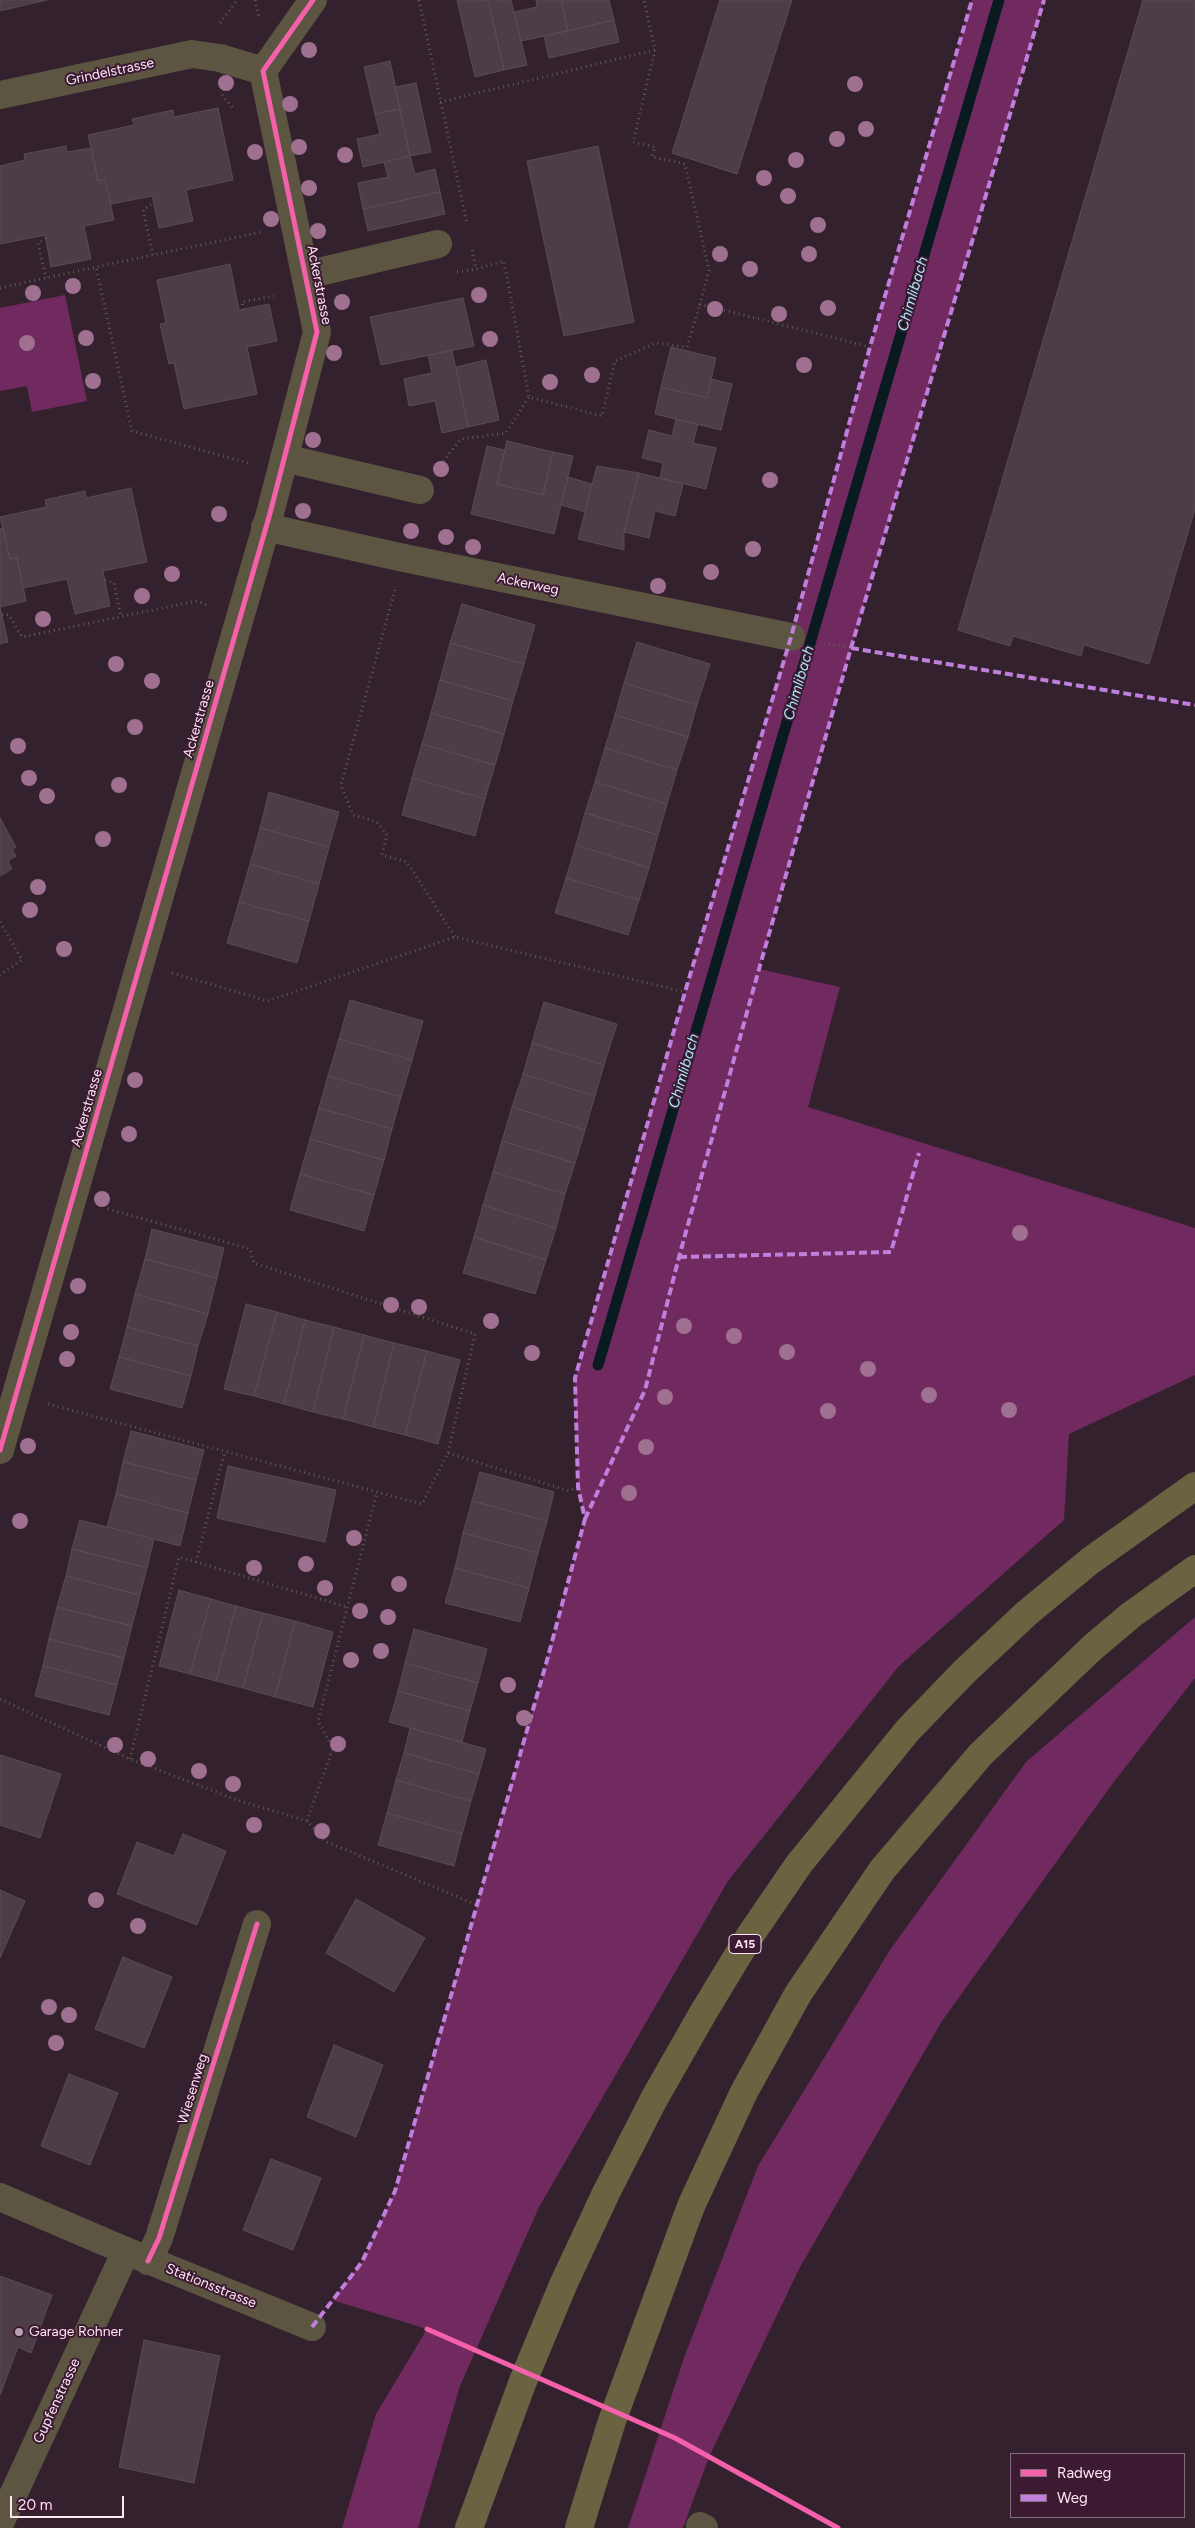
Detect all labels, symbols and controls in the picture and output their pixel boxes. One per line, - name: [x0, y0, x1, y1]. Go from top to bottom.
- street label: Grindelstrasse: [64, 54, 156, 90]
- street label: Ackerstrasse: [303, 244, 335, 326]
- water label: Chimlibach: [894, 255, 932, 333]
- street label: Ackerweg: [496, 569, 560, 599]
- water label: Chimlibach: [780, 644, 818, 722]
- street label: Ackerstrasse: [180, 678, 218, 760]
- water label: Chimlibach: [665, 1032, 703, 1110]
- street label: Ackerstrasse: [68, 1067, 106, 1149]
- road number: A15: [729, 1935, 761, 1954]
- street label: Wiesenweg: [174, 2052, 212, 2126]
- street label: Stationsstrasse: [163, 2260, 259, 2312]
- place label: Garage Rohner: [29, 2324, 123, 2340]
- marker: Garage Rohner: [13, 2326, 25, 2338]
- street label: Gupfenstrasse: [30, 2356, 84, 2446]
- legend: [1010, 2453, 1185, 2518]
- text: Radweg: [1057, 2464, 1111, 2482]
- scale bar: [12, 2486, 126, 2518]
- text: Weg: [1057, 2489, 1088, 2507]
- text: 20 m: [18, 2496, 52, 2514]

